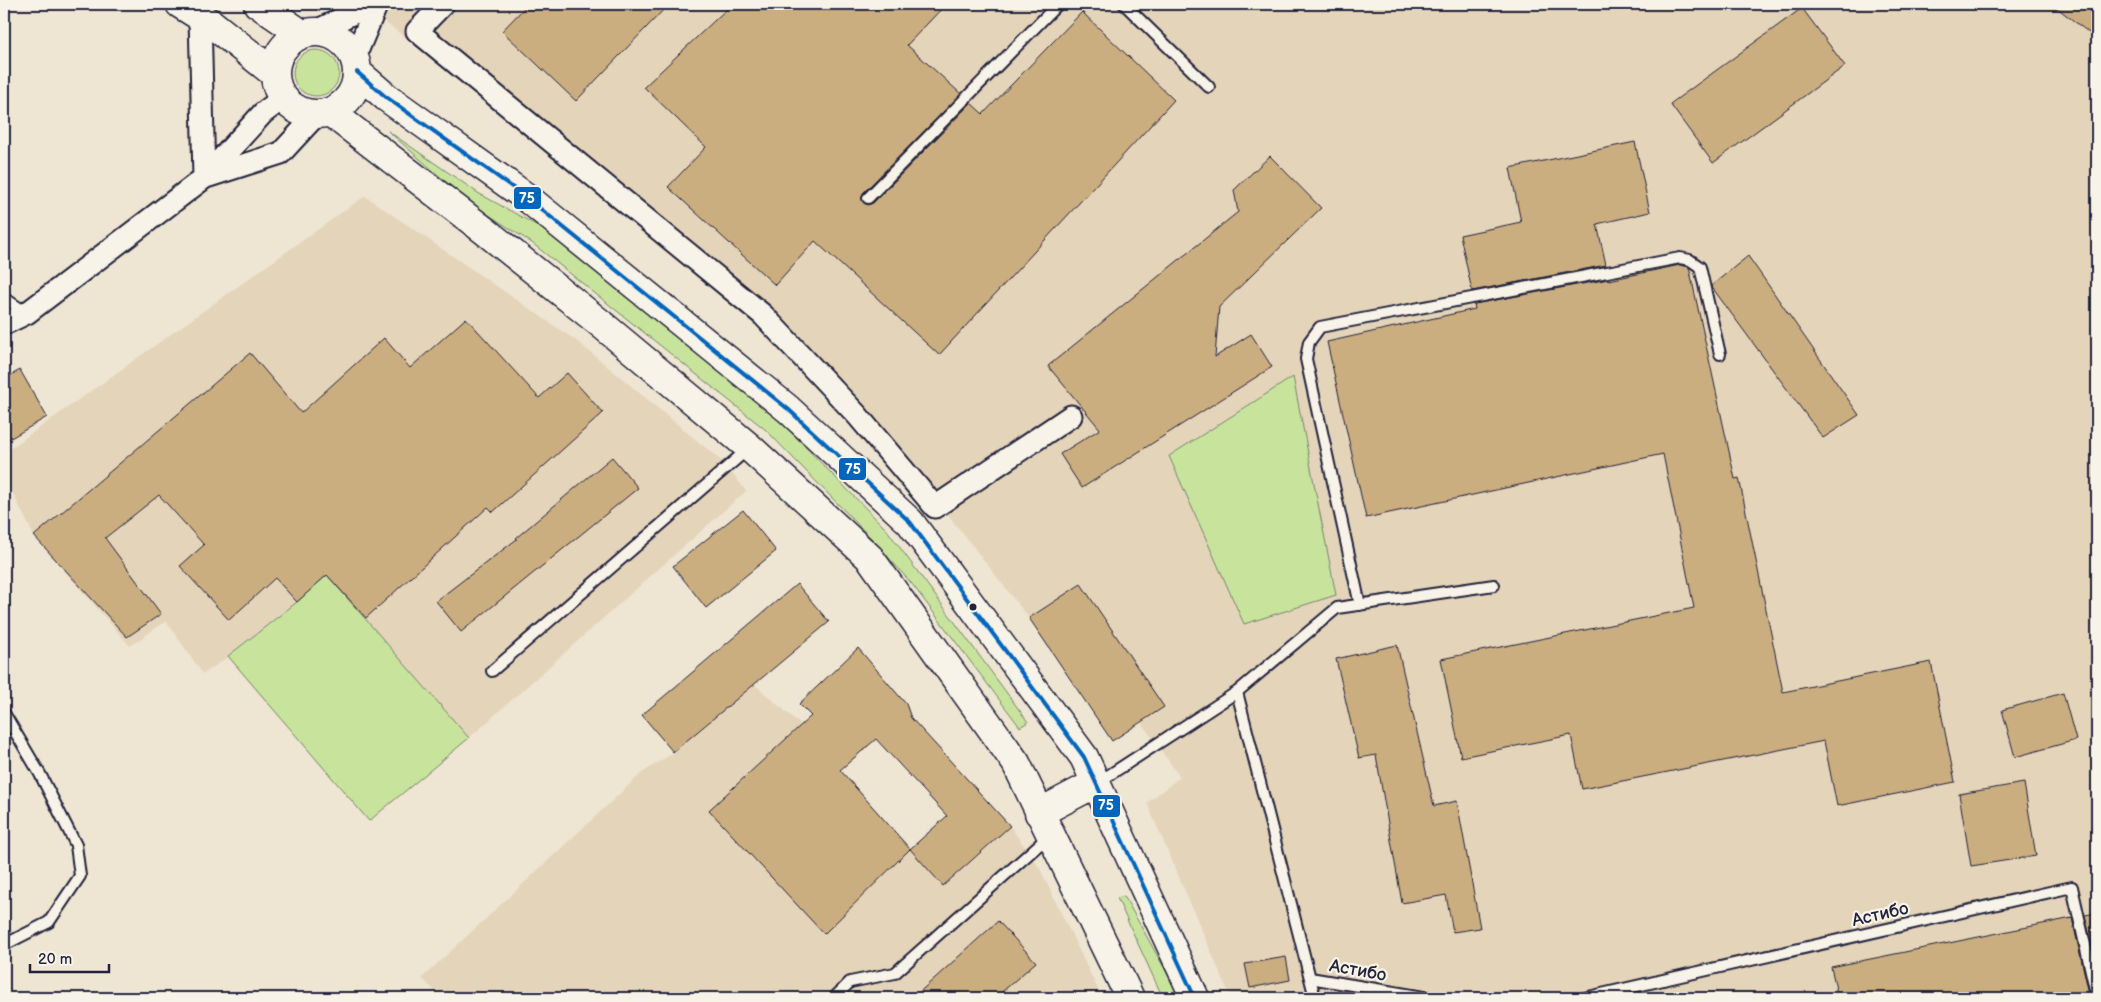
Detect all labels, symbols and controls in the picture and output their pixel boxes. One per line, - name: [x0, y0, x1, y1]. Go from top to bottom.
- line badge: 75: [513, 186, 542, 210]
- text: 75: [519, 190, 535, 207]
- line badge: 75: [838, 457, 867, 481]
- text: 75: [845, 461, 861, 478]
- unlabelled marker: [968, 602, 978, 612]
- line badge: 75: [1092, 794, 1121, 818]
- text: 75: [1098, 797, 1114, 814]
- street label: Астибо: [1849, 898, 1910, 931]
- scale bar: [30, 942, 109, 974]
- text: 20 m: [38, 950, 72, 969]
- street label: Астибо: [1327, 955, 1388, 986]

